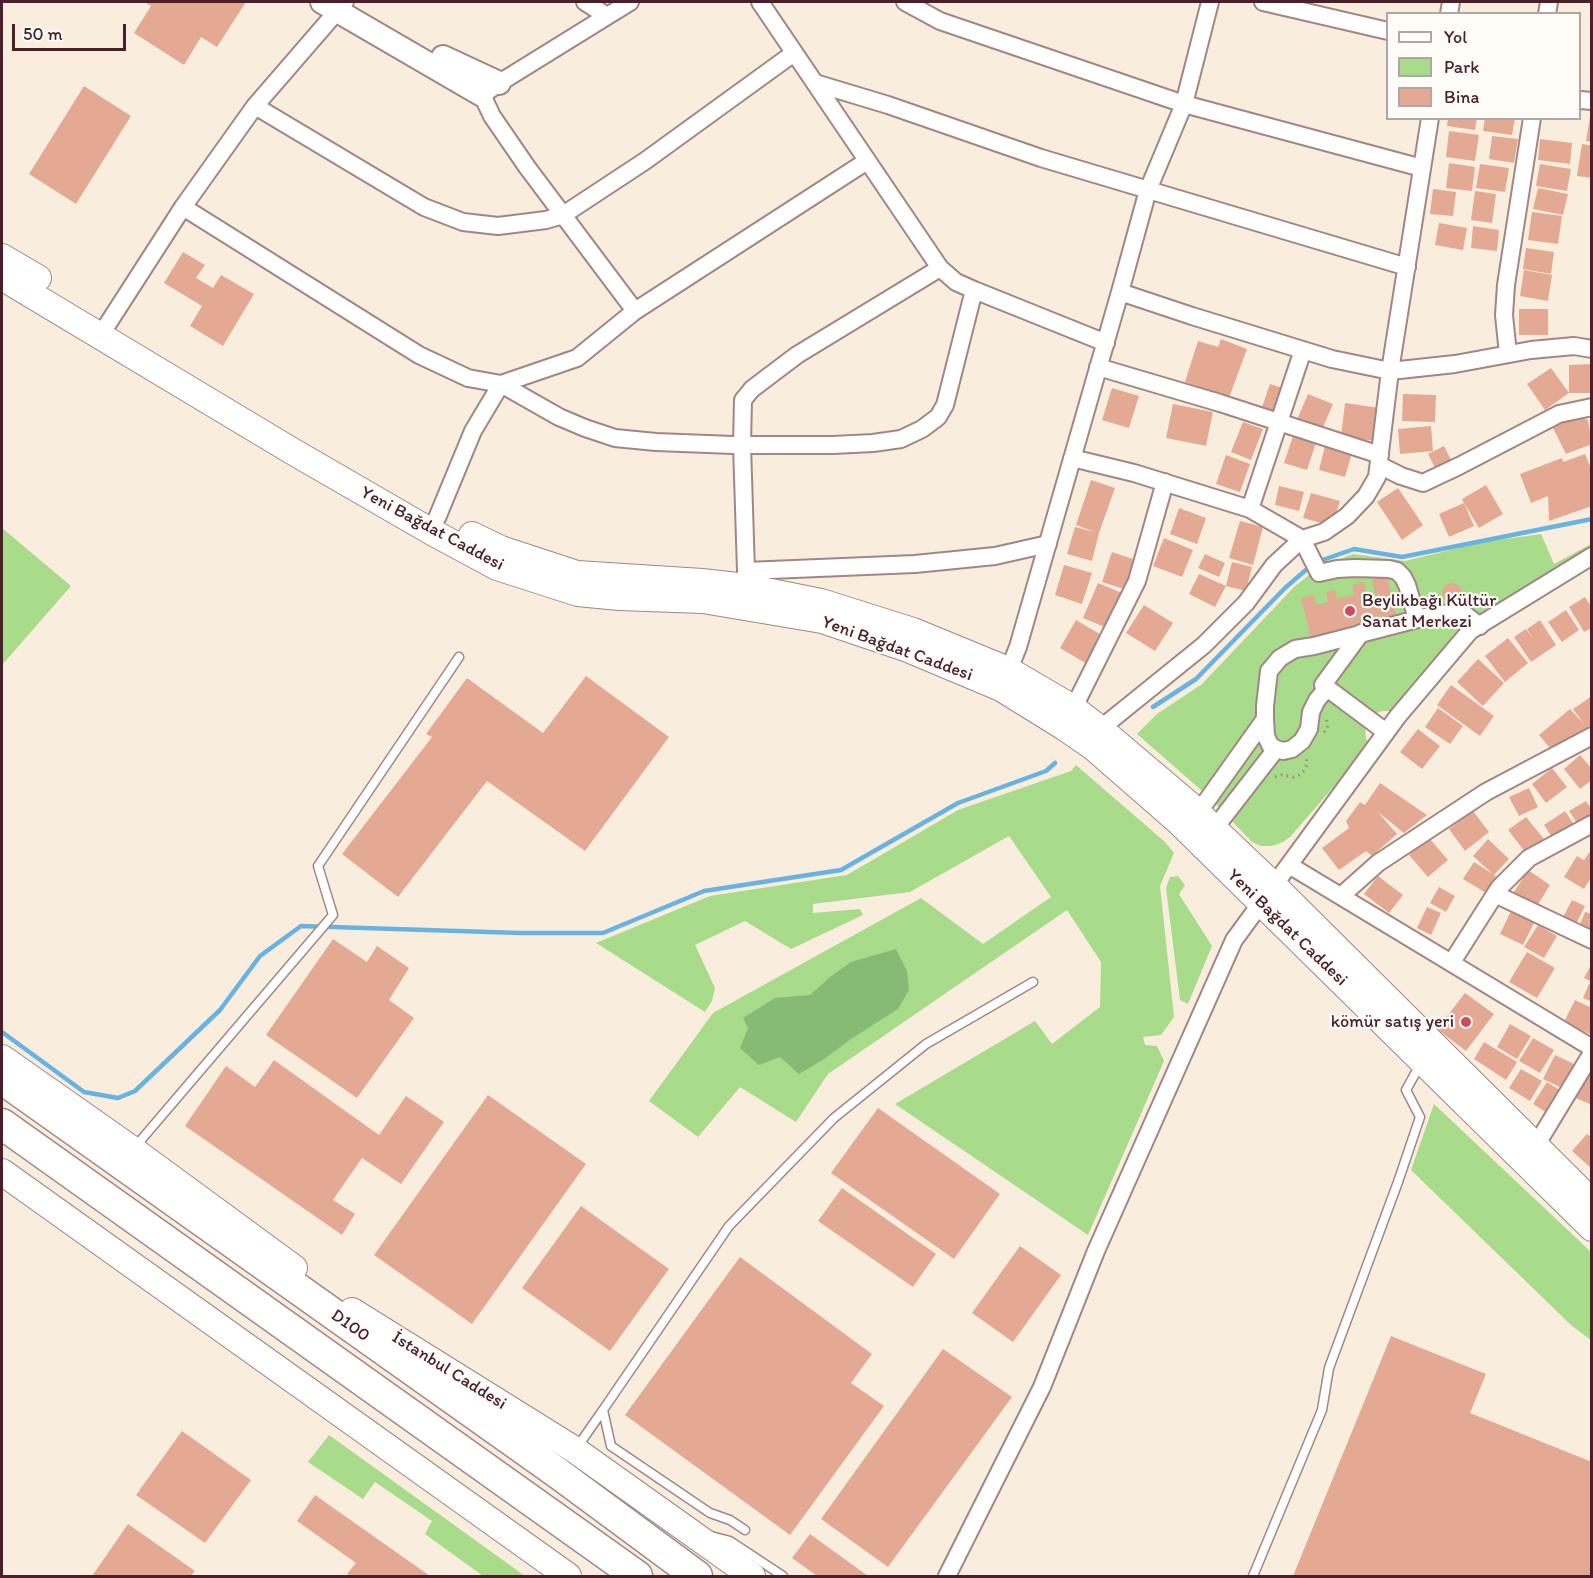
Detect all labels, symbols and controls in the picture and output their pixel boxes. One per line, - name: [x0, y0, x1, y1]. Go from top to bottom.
- scale bar: [15, 12, 129, 50]
- legend: [1386, 12, 1581, 120]
- text: 50 m: [23, 23, 63, 45]
- text: Yol: [1444, 26, 1467, 48]
- text: Park: [1444, 56, 1479, 78]
- text: Bina: [1444, 86, 1479, 108]
- street label: Yeni Bağdat Caddesi: [357, 482, 507, 576]
- place label: Beylikbağı Kültür Sanat Merkezi: [1362, 590, 1496, 632]
- marker: Beylikbağı Kültür Sanat Merkezi: [1343, 604, 1357, 618]
- street label: Yeni Bağdat Caddesi: [819, 612, 975, 686]
- street label: Yeni Bağdat Caddesi: [1222, 865, 1352, 991]
- place label: kömür satış yeri: [1331, 1011, 1454, 1033]
- marker: kömür satış yeri: [1459, 1015, 1473, 1029]
- street label: D100: [326, 1305, 374, 1347]
- street label: İstanbul Caddesi: [388, 1327, 510, 1415]

